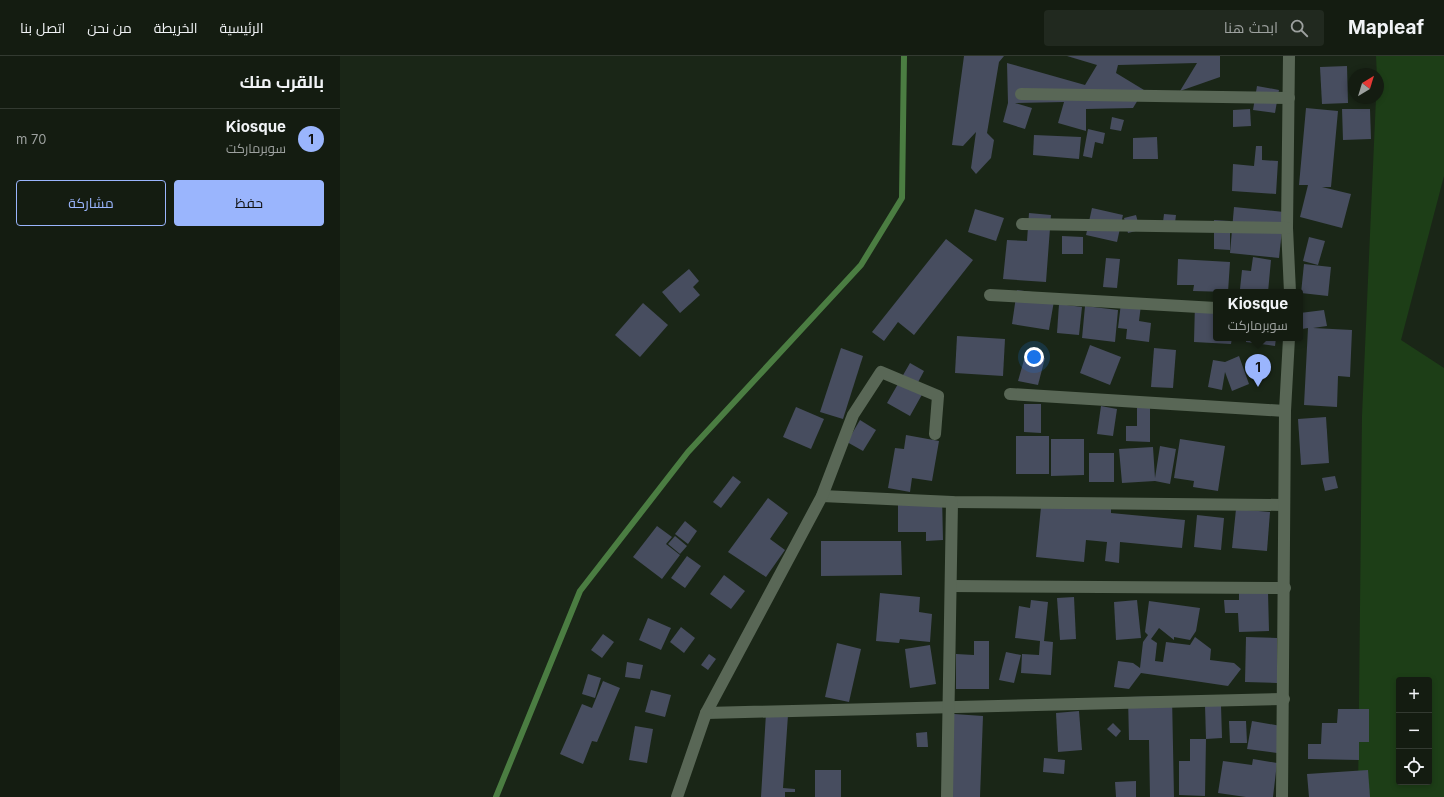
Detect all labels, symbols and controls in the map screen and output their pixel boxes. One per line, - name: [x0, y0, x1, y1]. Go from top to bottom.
- search box: [1044, 10, 1324, 46]
- text: Mapleaf: [1348, 16, 1424, 39]
- icon: search: [1288, 17, 1310, 39]
- text: ابحث هنا: [1224, 18, 1278, 37]
- text: اتصل بنا: [20, 19, 65, 36]
- text: من نحن: [87, 19, 132, 36]
- text: الخريطة: [154, 19, 198, 36]
- text: الرئيسية: [220, 19, 263, 36]
- north arrow: [1348, 68, 1384, 104]
- text: بالقرب منك: [240, 72, 324, 92]
- text: Kiosque: [226, 117, 286, 136]
- text: 70 m: [16, 131, 46, 147]
- text: 1: [308, 131, 314, 147]
- text: سوبرماركت: [226, 140, 286, 156]
- button: مشاركة: [16, 180, 166, 226]
- button: حفظ: [174, 180, 324, 226]
- popup: [1213, 289, 1303, 341]
- text: Kiosque: [1228, 294, 1288, 313]
- text: سوبرماركت: [1228, 317, 1288, 333]
- your location: [1024, 347, 1044, 367]
- pin: 1: [1245, 354, 1271, 387]
- map controls: [1396, 677, 1432, 785]
- button: +: [1396, 677, 1432, 713]
- button: −: [1396, 713, 1432, 749]
- button: locate: [1396, 749, 1432, 785]

